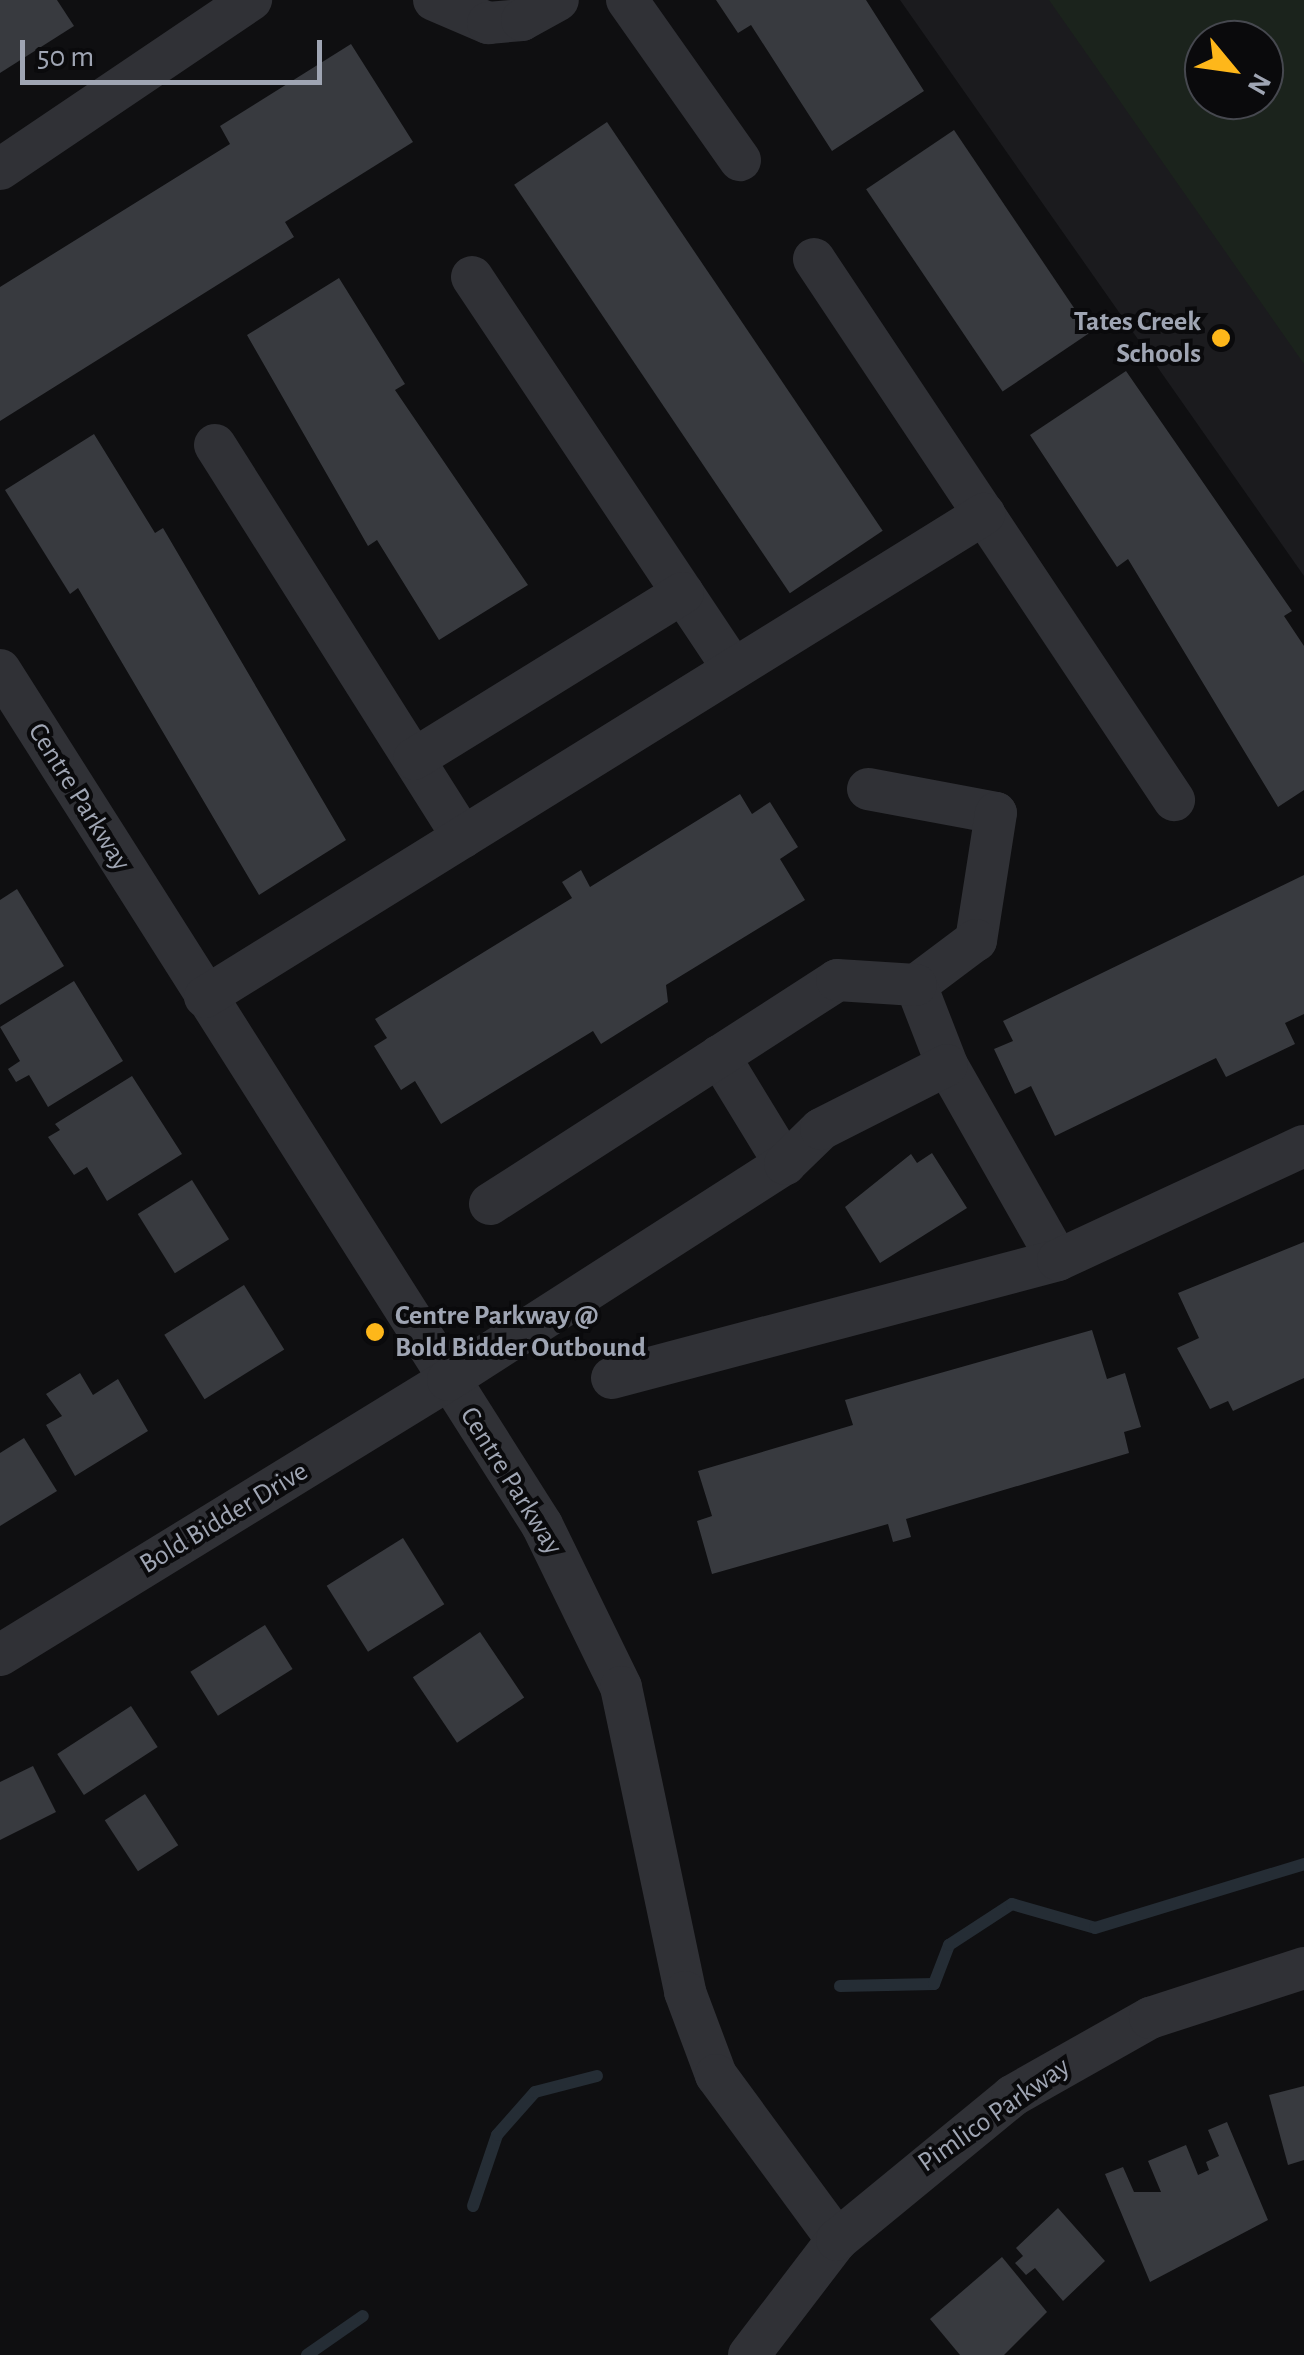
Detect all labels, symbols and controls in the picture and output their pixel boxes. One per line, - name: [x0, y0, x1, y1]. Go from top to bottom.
- scale bar: [25, 20, 328, 82]
- north arrow: [1184, 20, 1284, 120]
- text: 50 m: [37, 42, 94, 72]
- text: N: [1242, 68, 1275, 99]
- place label: Tates Creek Schools: [1074, 305, 1201, 371]
- marker: Tates Creek Schools: [1210, 327, 1232, 349]
- street label: Centre Parkway: [20, 717, 138, 877]
- place label: Centre Parkway @ Bold Bidder Outbound: [395, 1299, 646, 1365]
- marker: Centre Parkway @ Bold Bidder Outbound: [364, 1321, 386, 1343]
- street label: Centre Parkway: [452, 1401, 570, 1561]
- street label: Bold Bidder Drive: [134, 1455, 314, 1581]
- street label: Pimlico Parkway: [912, 2050, 1076, 2180]

